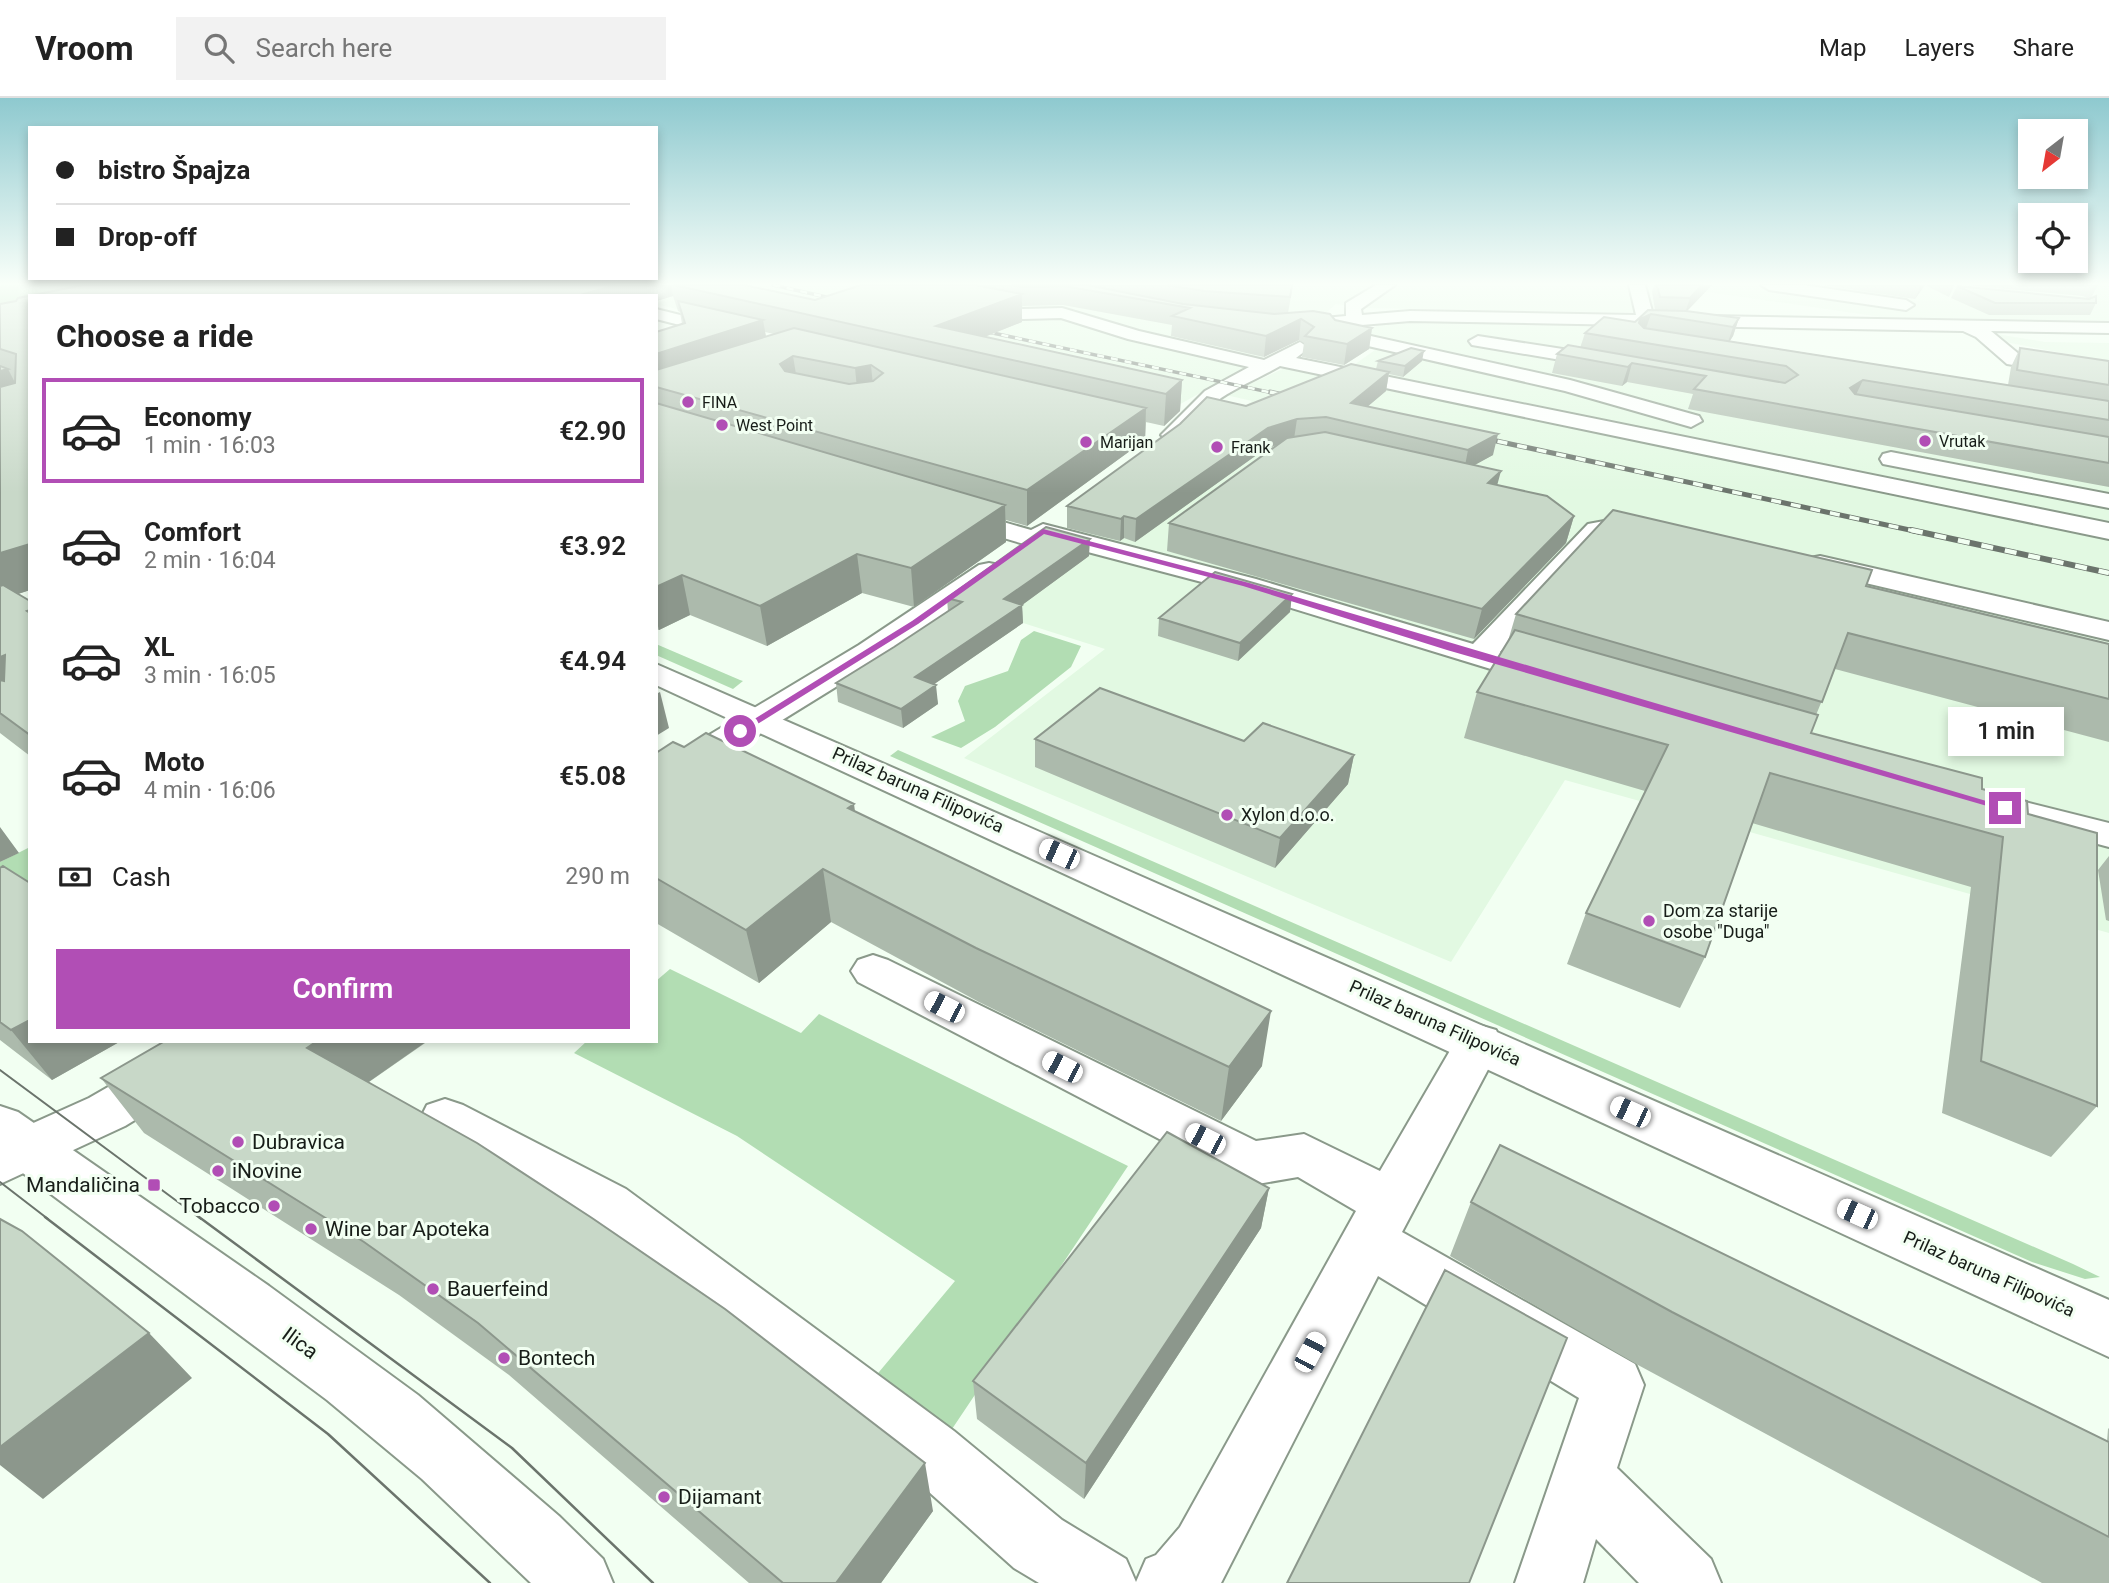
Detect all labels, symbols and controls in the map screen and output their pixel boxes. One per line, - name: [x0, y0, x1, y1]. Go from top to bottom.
- search box: [176, 17, 666, 80]
- text: Vroom: [35, 29, 134, 68]
- icon: search: [200, 29, 238, 67]
- text: Search here: [256, 33, 392, 63]
- text: Map: [1819, 34, 1867, 62]
- text: Layers: [1905, 34, 1975, 62]
- text: Share: [2013, 34, 2074, 62]
- north arrow: [2018, 119, 2088, 189]
- map controls: [2018, 119, 2088, 273]
- text: bistro Špajza: [98, 155, 250, 185]
- button: locate: [2018, 203, 2088, 273]
- text: Drop-off: [98, 222, 197, 252]
- text: Choose a ride: [56, 317, 253, 355]
- place label: FINA: [702, 393, 738, 412]
- marker: FINA: [680, 394, 696, 410]
- icon: car: [60, 399, 123, 462]
- text: Economy: [144, 402, 251, 432]
- text: €2.90: [559, 416, 626, 446]
- place label: West Point: [736, 416, 813, 435]
- marker: West Point: [714, 417, 730, 433]
- text: 1 min · 16:03: [144, 432, 276, 459]
- place label: Vrutak: [1939, 432, 1986, 451]
- place label: Marijan: [1100, 433, 1153, 452]
- marker: Vrutak: [1917, 433, 1933, 449]
- marker: Marijan: [1078, 434, 1094, 450]
- place label: Frank: [1231, 438, 1271, 457]
- marker: Frank: [1209, 439, 1225, 455]
- icon: car: [60, 514, 123, 577]
- text: Comfort: [144, 517, 241, 547]
- text: €3.92: [559, 531, 626, 561]
- text: 2 min · 16:04: [144, 547, 276, 574]
- icon: car: [60, 629, 123, 692]
- text: XL: [144, 632, 175, 662]
- text: €4.94: [559, 646, 626, 676]
- text: 3 min · 16:05: [144, 662, 276, 689]
- callout: 1 min: [1947, 706, 2063, 756]
- route start: [724, 715, 756, 747]
- text: 1 min: [1977, 718, 2035, 745]
- street label: Prilaz baruna Filipovića: [829, 742, 1007, 837]
- icon: car: [60, 744, 123, 807]
- text: Moto: [144, 747, 205, 777]
- text: €5.08: [559, 761, 626, 791]
- text: 4 min · 16:06: [144, 777, 276, 804]
- route end: [1989, 792, 2021, 824]
- place label: Xylon d.o.o.: [1241, 804, 1335, 825]
- marker: Xylon d.o.o.: [1219, 807, 1235, 823]
- car: [1036, 836, 1083, 872]
- icon: cash: [56, 858, 94, 896]
- text: Cash: [112, 862, 171, 892]
- text: 290 m: [565, 863, 630, 890]
- place label: Dom za starije osobe "Duga": [1663, 900, 1778, 942]
- marker: Dom za starije osobe "Duga": [1641, 913, 1657, 929]
- button: Confirm: [56, 949, 630, 1029]
- street label: Prilaz baruna Filipovića: [1346, 975, 1524, 1070]
- car: [921, 988, 968, 1026]
- car: [1039, 1048, 1086, 1086]
- car: [1607, 1094, 1654, 1130]
- car: [1182, 1120, 1229, 1158]
- place label: Dubravica: [252, 1130, 345, 1154]
- marker: Dubravica: [230, 1134, 246, 1150]
- place label: iNovine: [232, 1159, 302, 1183]
- marker: iNovine: [210, 1163, 226, 1179]
- place label: Mandaličina: [26, 1173, 140, 1197]
- marker: Mandaličina: [146, 1177, 162, 1193]
- place label: Tobacco: [179, 1194, 260, 1218]
- car: [1834, 1196, 1881, 1232]
- marker: Tobacco: [266, 1198, 282, 1214]
- place label: Wine bar Apoteka: [325, 1217, 490, 1241]
- marker: Wine bar Apoteka: [303, 1221, 319, 1237]
- street label: Prilaz baruna Filipovića: [1900, 1226, 2078, 1321]
- place label: Bauerfeind: [447, 1277, 548, 1301]
- marker: Bauerfeind: [425, 1281, 441, 1297]
- street label: Ilica: [277, 1322, 323, 1364]
- car: [1291, 1329, 1330, 1375]
- place label: Bontech: [518, 1346, 595, 1370]
- marker: Bontech: [496, 1350, 512, 1366]
- place label: Dijamant: [678, 1485, 762, 1509]
- marker: Dijamant: [656, 1489, 672, 1505]

